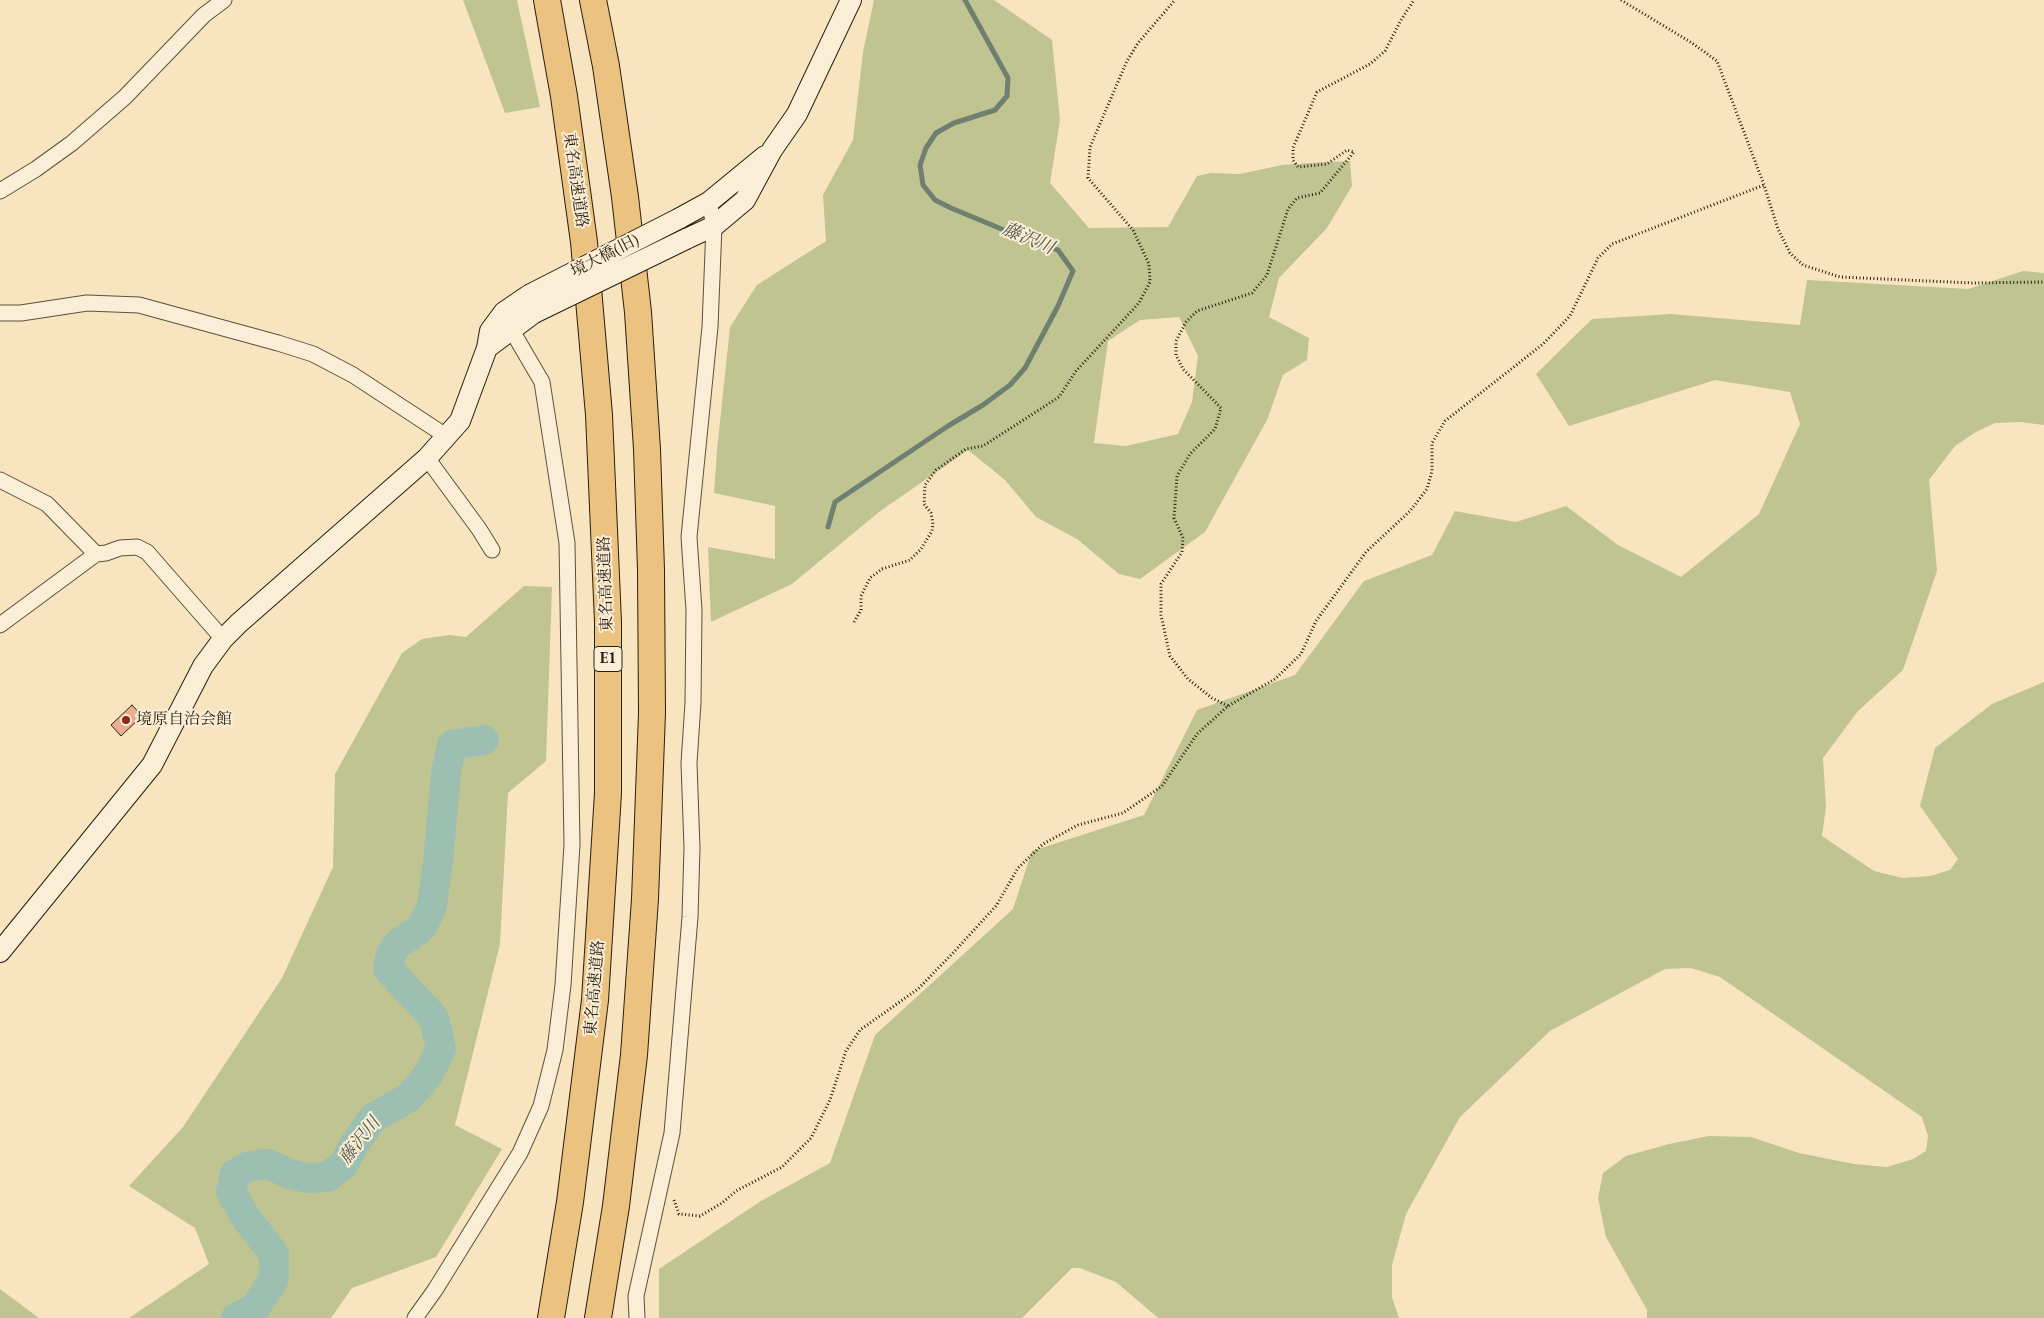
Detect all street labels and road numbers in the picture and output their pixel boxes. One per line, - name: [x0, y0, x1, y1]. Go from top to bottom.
- street label: 東名高速道路: [559, 131, 591, 229]
- street label: 境大橋(旧): [568, 231, 642, 281]
- street label: 東名高速道路: [595, 536, 617, 632]
- road number: E1: [594, 646, 622, 672]
- street label: 東名高速道路: [581, 939, 609, 1037]

